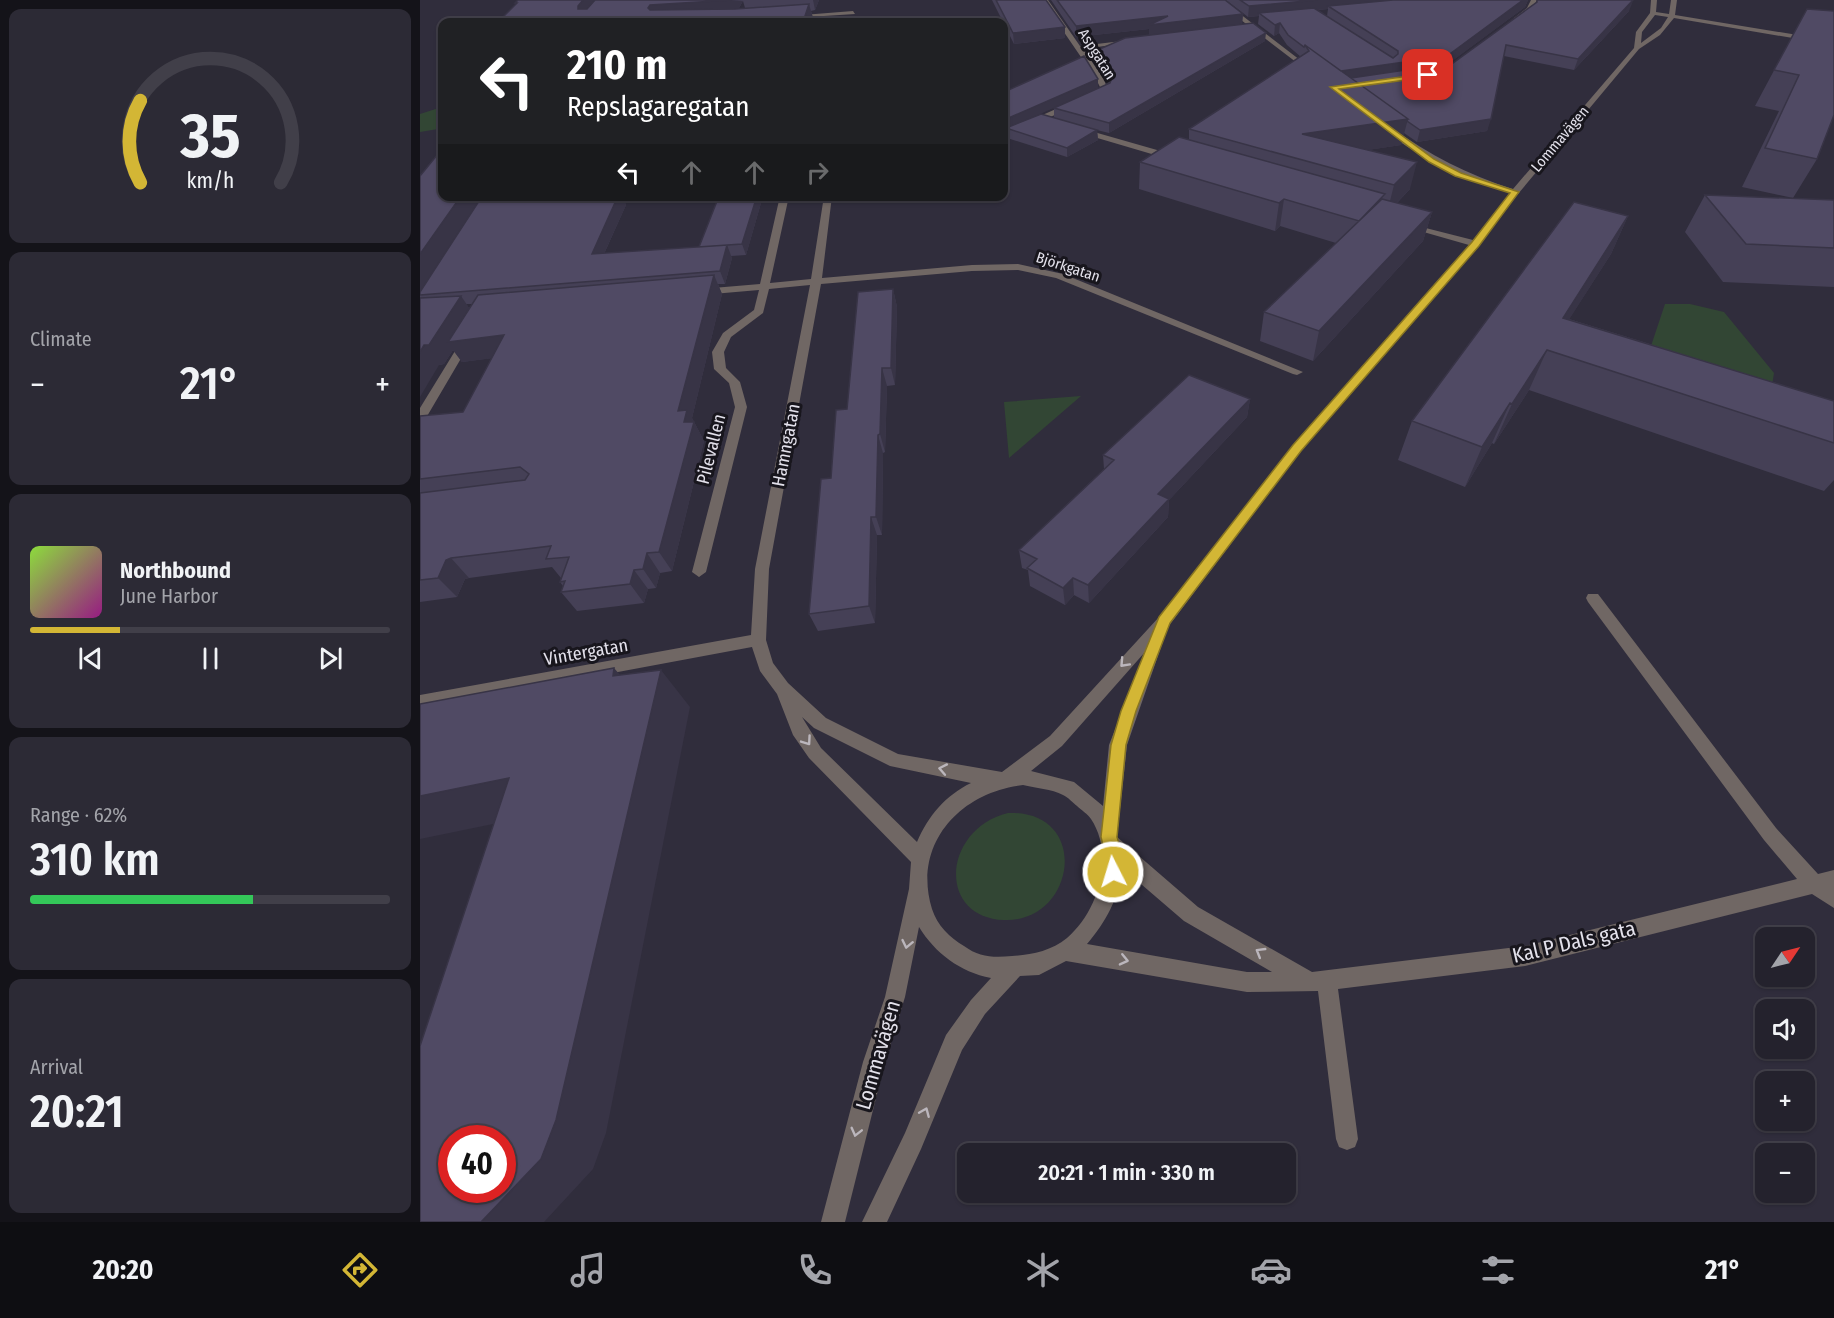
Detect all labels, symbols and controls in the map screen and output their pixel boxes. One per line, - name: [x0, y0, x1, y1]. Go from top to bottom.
- street label: Aspgatan: [1074, 25, 1120, 83]
- text: 210 m: [567, 40, 667, 90]
- icon: left: [468, 42, 546, 120]
- pin: [1402, 49, 1453, 100]
- icon: arrive: [1411, 58, 1444, 91]
- text: Repslagaregatan: [567, 91, 749, 123]
- text: 35: [179, 99, 240, 174]
- street label: Lommavägen: [1527, 102, 1593, 176]
- icon: left: [612, 156, 645, 189]
- icon: ahead: [675, 156, 708, 189]
- icon: ahead: [738, 156, 771, 189]
- icon: right: [801, 156, 834, 189]
- text: km/h: [186, 168, 234, 194]
- street label: Björkgatan: [1034, 248, 1102, 286]
- text: Climate: [30, 327, 92, 351]
- text: 21°: [180, 357, 240, 411]
- text: −: [30, 365, 45, 405]
- text: +: [375, 365, 390, 405]
- street label: Hamngatan: [767, 402, 805, 488]
- street label: Pilevallen: [692, 412, 730, 486]
- text: Northbound: [120, 557, 231, 584]
- text: June Harbor: [120, 584, 218, 608]
- street label: Vintergatan: [542, 634, 630, 670]
- icon: previous: [74, 642, 107, 675]
- icon: pause: [194, 642, 227, 675]
- icon: next: [314, 642, 347, 675]
- one-way arrow: [1120, 657, 1131, 667]
- one-way arrow: [800, 735, 811, 746]
- one-way arrow: [939, 763, 949, 776]
- text: Range · 62%: [30, 803, 127, 827]
- text: 310 km: [30, 833, 160, 887]
- position arrow: [1081, 840, 1145, 904]
- street label: Kal P Dals gata: [1510, 915, 1638, 969]
- north arrow: [1755, 927, 1815, 987]
- map controls: [1755, 927, 1815, 1203]
- one-way arrow: [901, 938, 914, 948]
- one-way arrow: [1256, 948, 1266, 960]
- one-way arrow: [1119, 953, 1129, 966]
- street label: Lommavägen: [850, 997, 906, 1113]
- button: sound: [1755, 999, 1815, 1059]
- text: Arrival: [30, 1055, 83, 1079]
- button: +: [1755, 1071, 1815, 1131]
- text: 20:21: [30, 1085, 124, 1139]
- one-way arrow: [918, 1107, 930, 1118]
- speed limit sign: 40: [438, 1125, 516, 1203]
- one-way arrow: [851, 1126, 863, 1136]
- button: −: [1755, 1143, 1815, 1203]
- text: 20:21 · 1 min · 330 m: [1038, 1159, 1215, 1186]
- icon: directions: [339, 1249, 381, 1291]
- icon: music: [567, 1249, 609, 1291]
- icon: phone: [794, 1249, 836, 1291]
- icon: climate: [1022, 1249, 1064, 1291]
- icon: car: [1250, 1249, 1292, 1291]
- icon: filters: [1477, 1249, 1519, 1291]
- text: 20:20: [93, 1254, 153, 1286]
- text: 21°: [1705, 1254, 1741, 1286]

